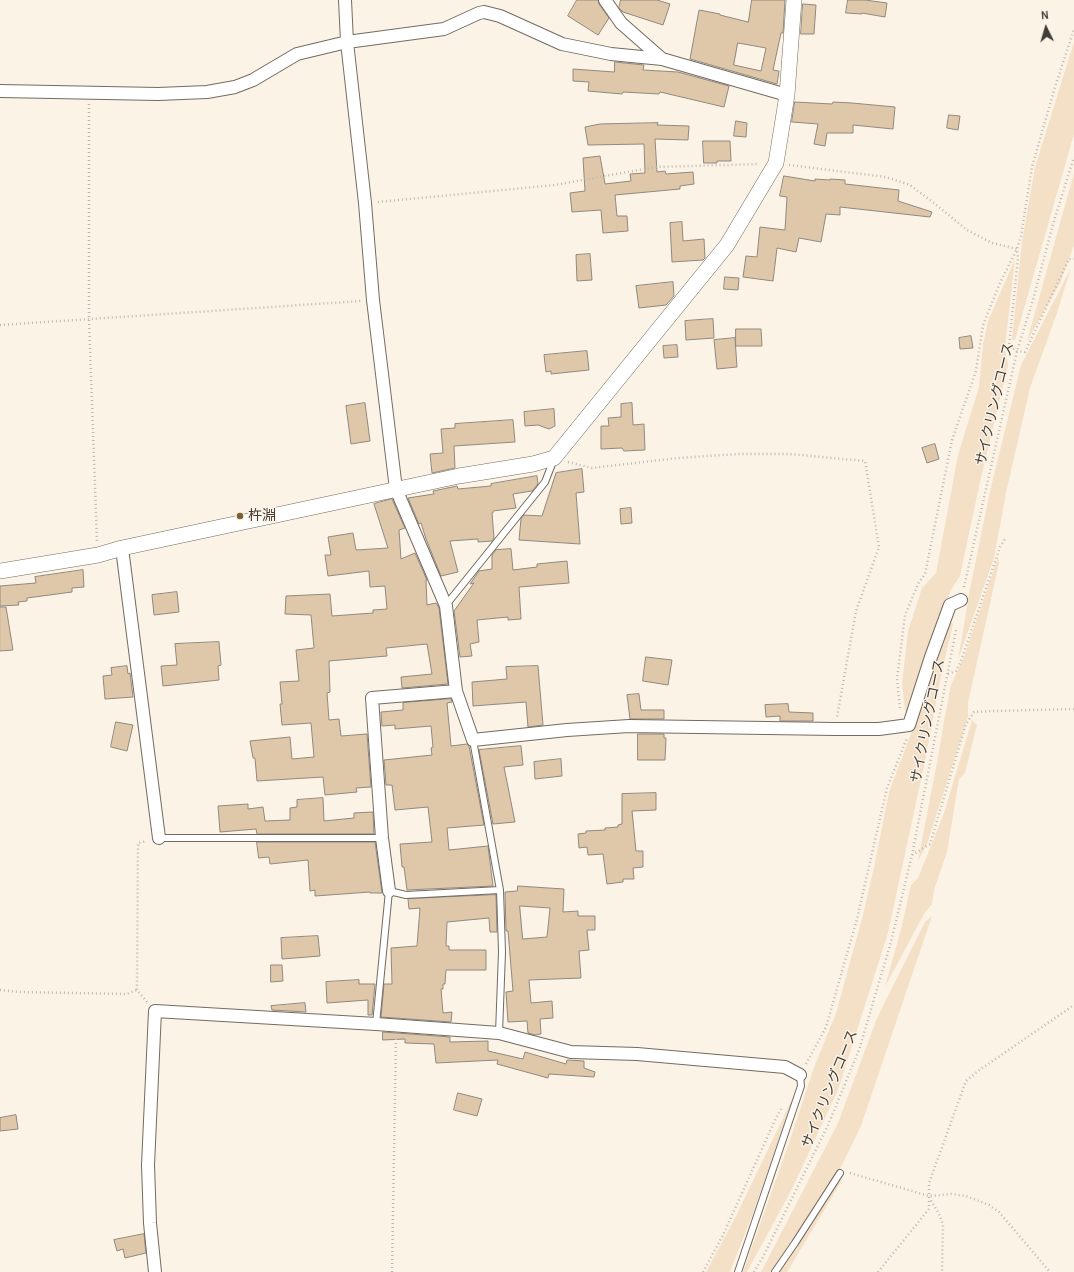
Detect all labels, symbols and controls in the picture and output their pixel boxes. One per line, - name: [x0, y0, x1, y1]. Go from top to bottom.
- north arrow: [1026, 8, 1066, 48]
- text: N: [1040, 9, 1049, 22]
- street label: サイクリングコース: [973, 341, 1017, 467]
- place label: 杵淵: [248, 508, 276, 524]
- marker: 杵淵: [235, 511, 245, 521]
- street label: サイクリングコース: [908, 658, 948, 784]
- street label: サイクリングコース: [799, 1027, 861, 1151]

